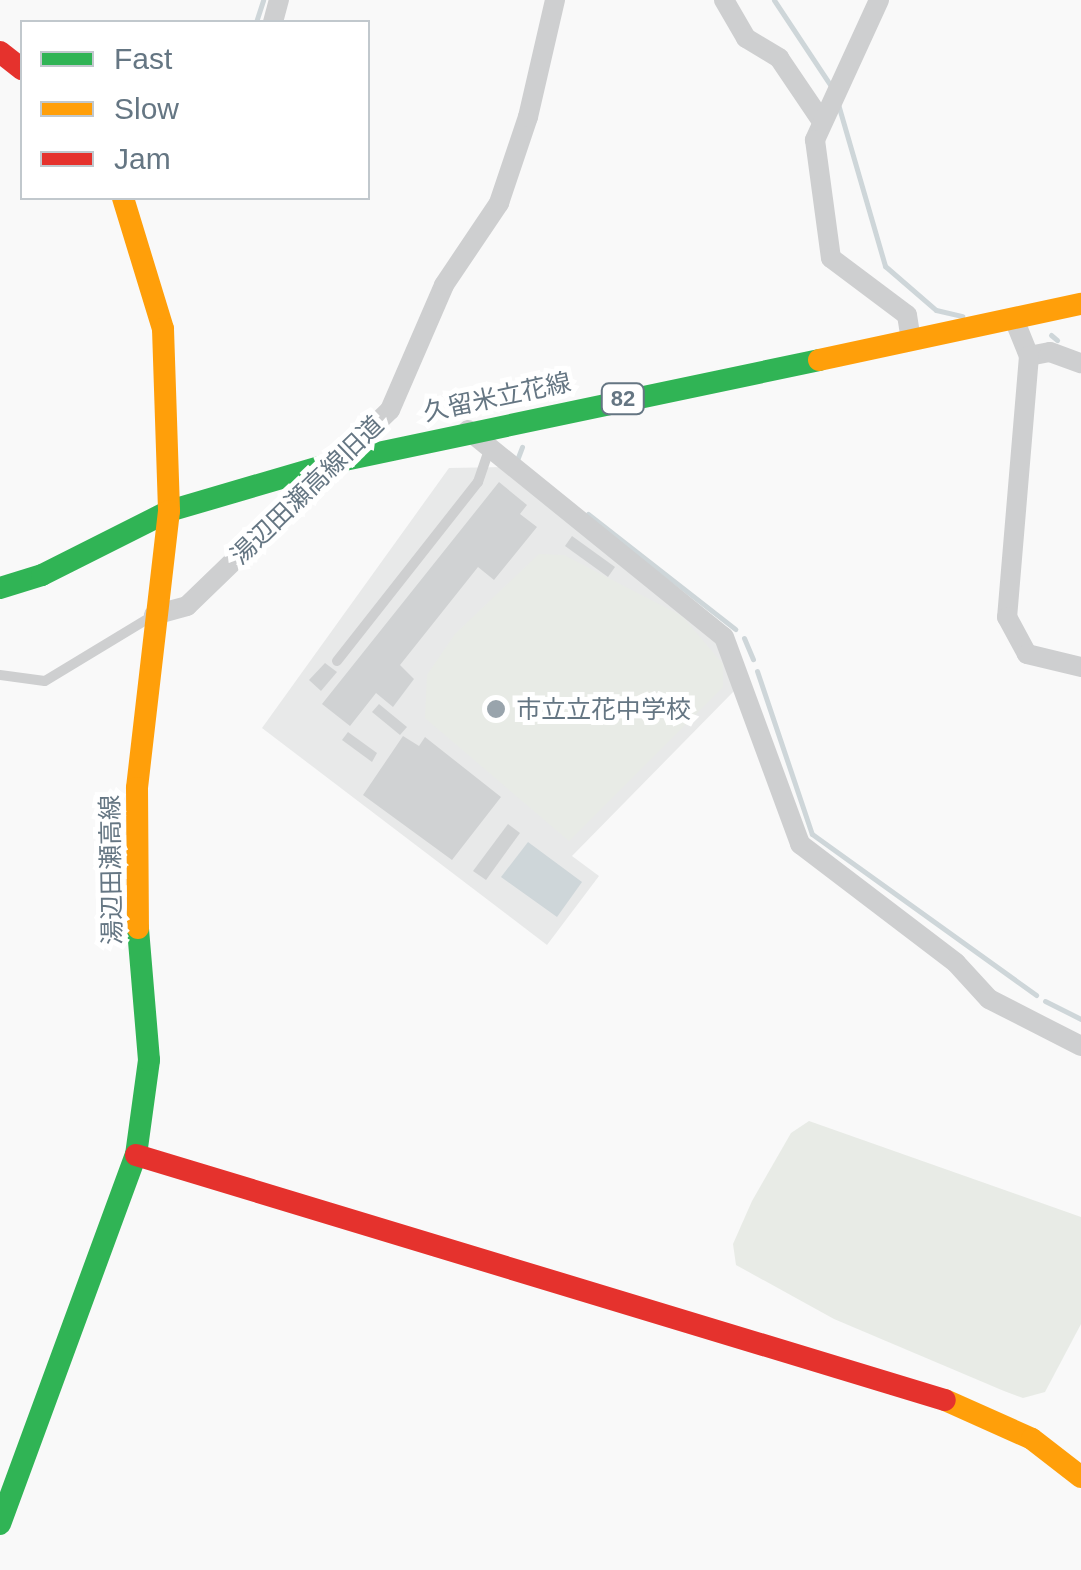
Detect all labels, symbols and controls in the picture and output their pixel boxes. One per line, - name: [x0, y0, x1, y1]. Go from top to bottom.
- legend: [20, 20, 370, 200]
- text: Fast: [114, 42, 172, 75]
- text: Slow: [114, 92, 179, 125]
- text: Jam: [114, 142, 171, 175]
- street label: 久留米立花線: [421, 367, 573, 427]
- road number: 82: [600, 382, 646, 416]
- street label: 湯辺田瀬高線旧道: [225, 410, 389, 570]
- place label: 市立立花中学校: [516, 694, 691, 724]
- marker: 市立立花中学校: [485, 698, 507, 720]
- street label: 湯辺田瀬高線: [95, 795, 127, 945]

